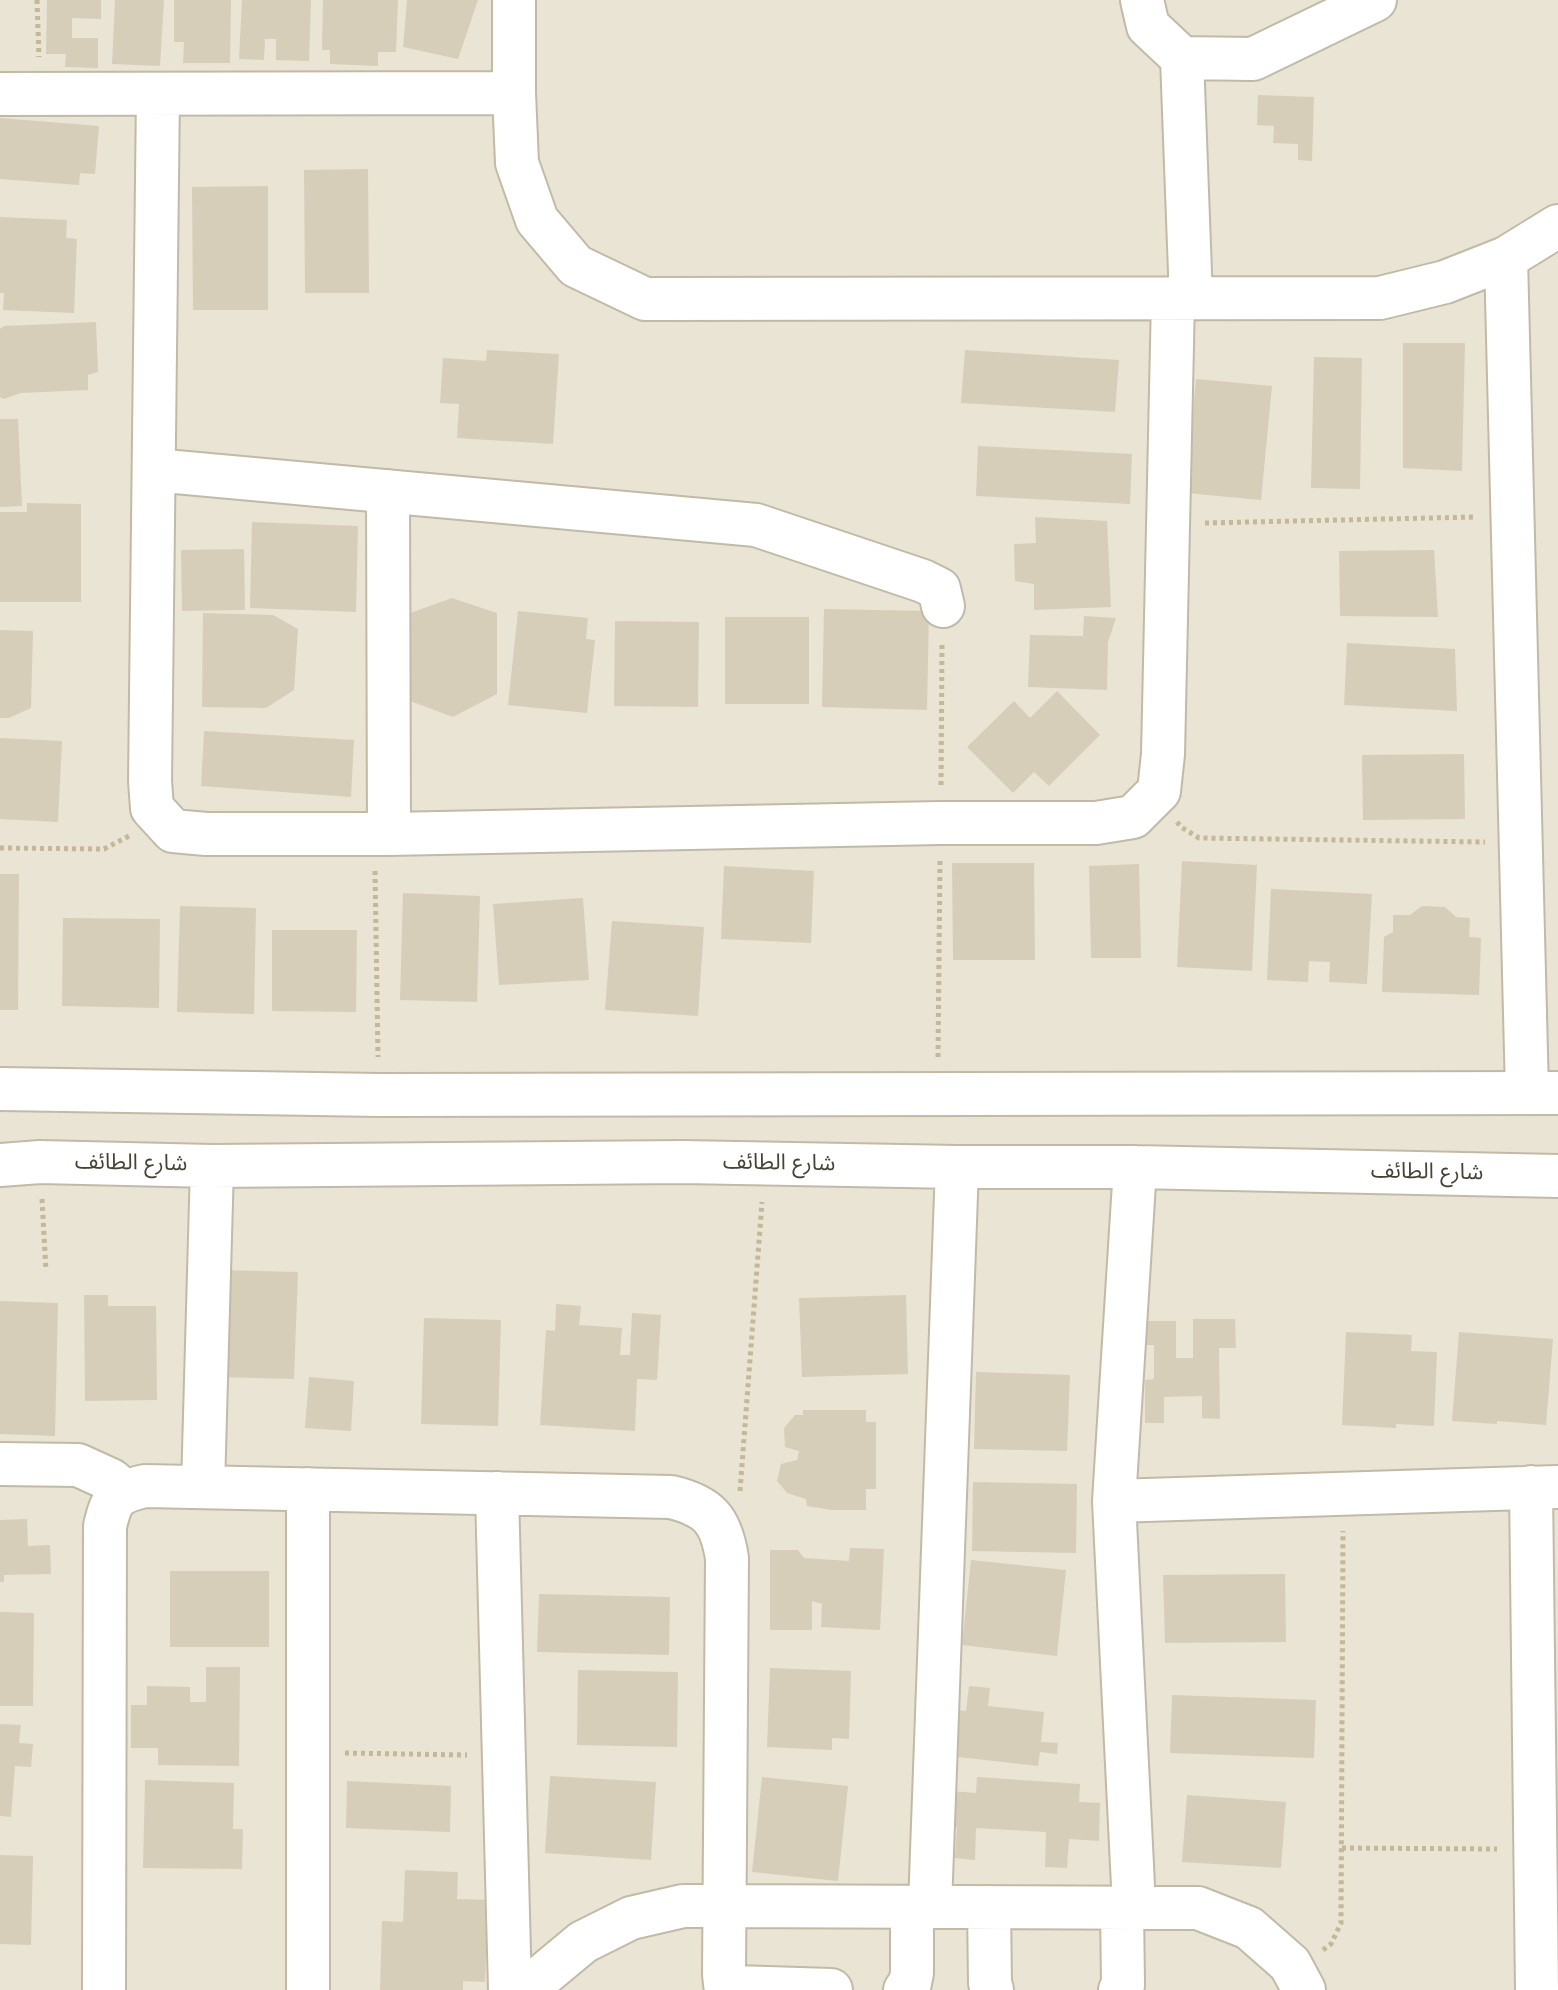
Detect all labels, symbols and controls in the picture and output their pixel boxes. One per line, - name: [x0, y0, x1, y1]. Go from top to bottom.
- street label: شارع الطائف: [75, 1150, 187, 1178]
- street label: شارع الطائف: [723, 1150, 835, 1178]
- street label: شارع الطائف: [1371, 1159, 1483, 1187]

